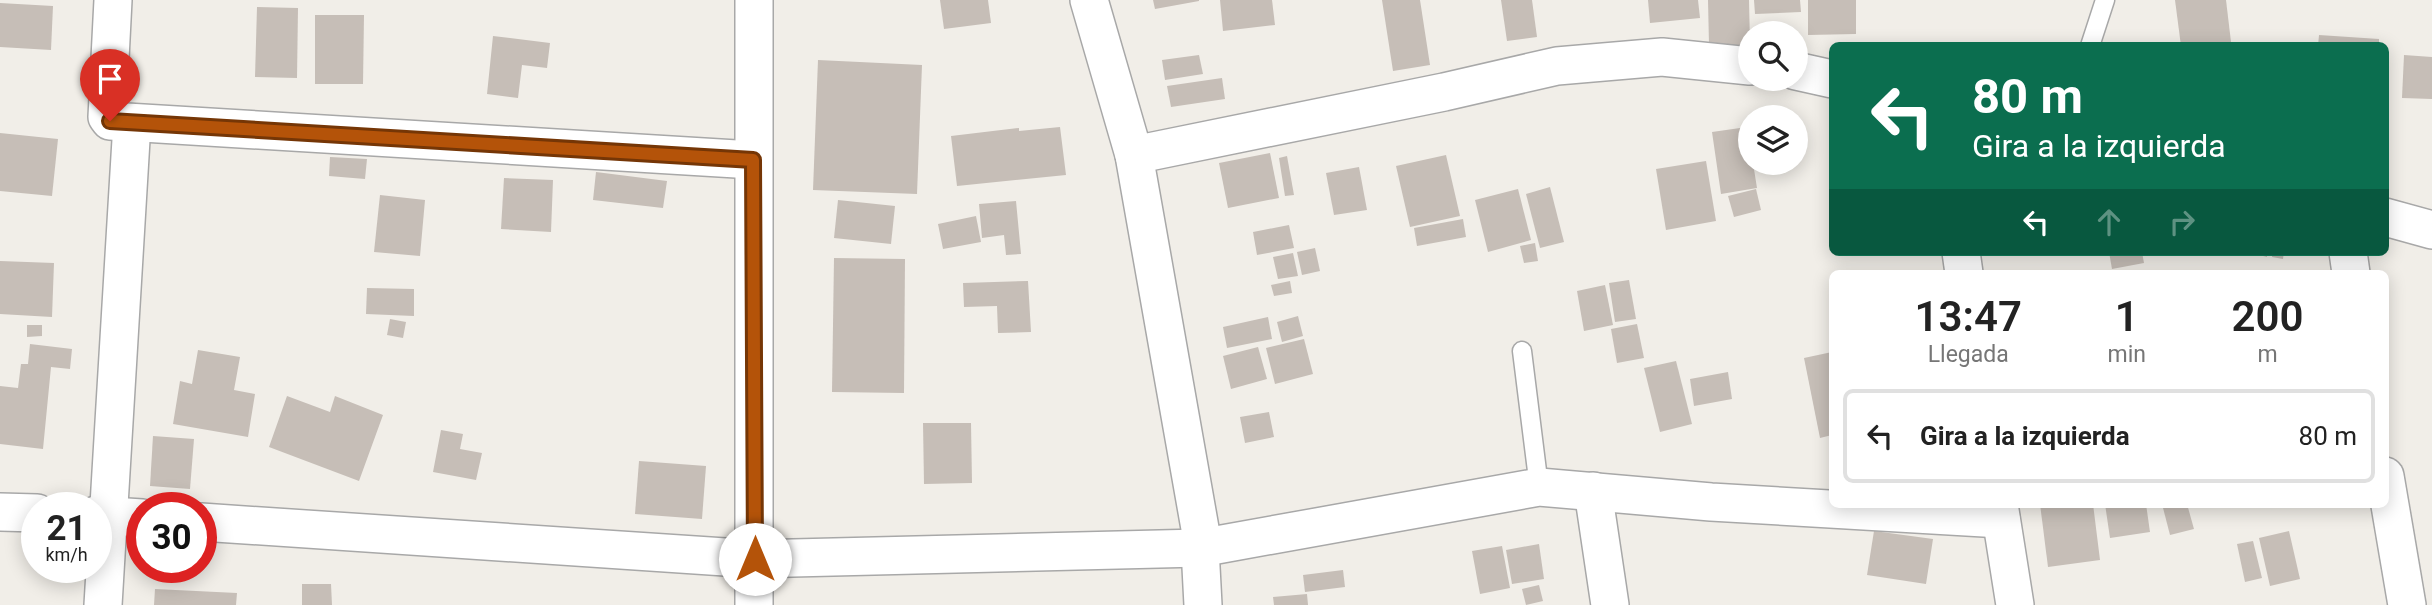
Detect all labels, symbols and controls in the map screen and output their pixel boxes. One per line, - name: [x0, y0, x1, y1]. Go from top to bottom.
- map controls: [1738, 21, 1808, 175]
- button: search: [1738, 21, 1808, 91]
- pin: [80, 49, 140, 121]
- icon: arrive: [91, 60, 129, 98]
- text: 80 m: [1972, 68, 2083, 125]
- icon: left: [1857, 70, 1948, 161]
- button: layers: [1738, 105, 1808, 175]
- text: Gira a la izquierda: [1972, 127, 2226, 165]
- icon: left: [2017, 203, 2055, 241]
- icon: ahead: [2090, 203, 2128, 241]
- icon: right: [2163, 203, 2201, 241]
- text: 13:47: [1915, 292, 2022, 341]
- text: 1: [2115, 292, 2139, 341]
- text: 200: [2231, 292, 2303, 341]
- text: Llegada: [1928, 341, 2009, 368]
- text: min: [2107, 341, 2146, 368]
- text: m: [2257, 341, 2278, 368]
- icon: left: [1861, 417, 1899, 455]
- text: Gira a la izquierda: [1920, 421, 2130, 451]
- text: 80 m: [2299, 421, 2357, 451]
- speed limit sign: 30: [126, 492, 217, 583]
- text: 21: [46, 508, 87, 549]
- position arrow: [718, 522, 792, 596]
- text: km/h: [45, 544, 88, 565]

